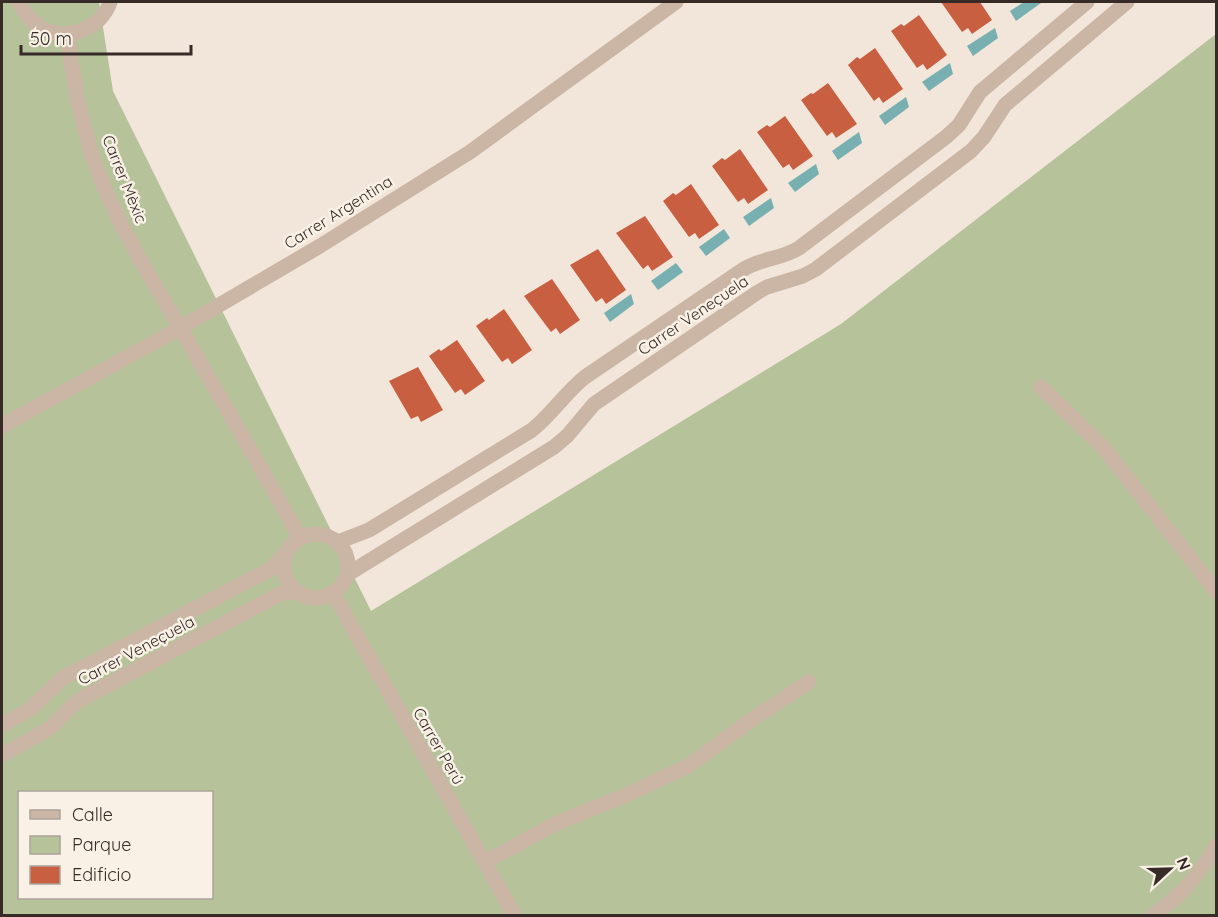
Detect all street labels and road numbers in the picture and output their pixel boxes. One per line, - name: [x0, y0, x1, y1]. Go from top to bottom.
- street label: Carrer Mèxic: [98, 132, 152, 226]
- street label: Carrer Argentina: [280, 171, 396, 253]
- street label: Carrer Veneçuela: [634, 271, 752, 359]
- street label: Carrer Veneçuela: [74, 611, 198, 689]
- street label: Carrer Perú: [409, 704, 469, 788]

